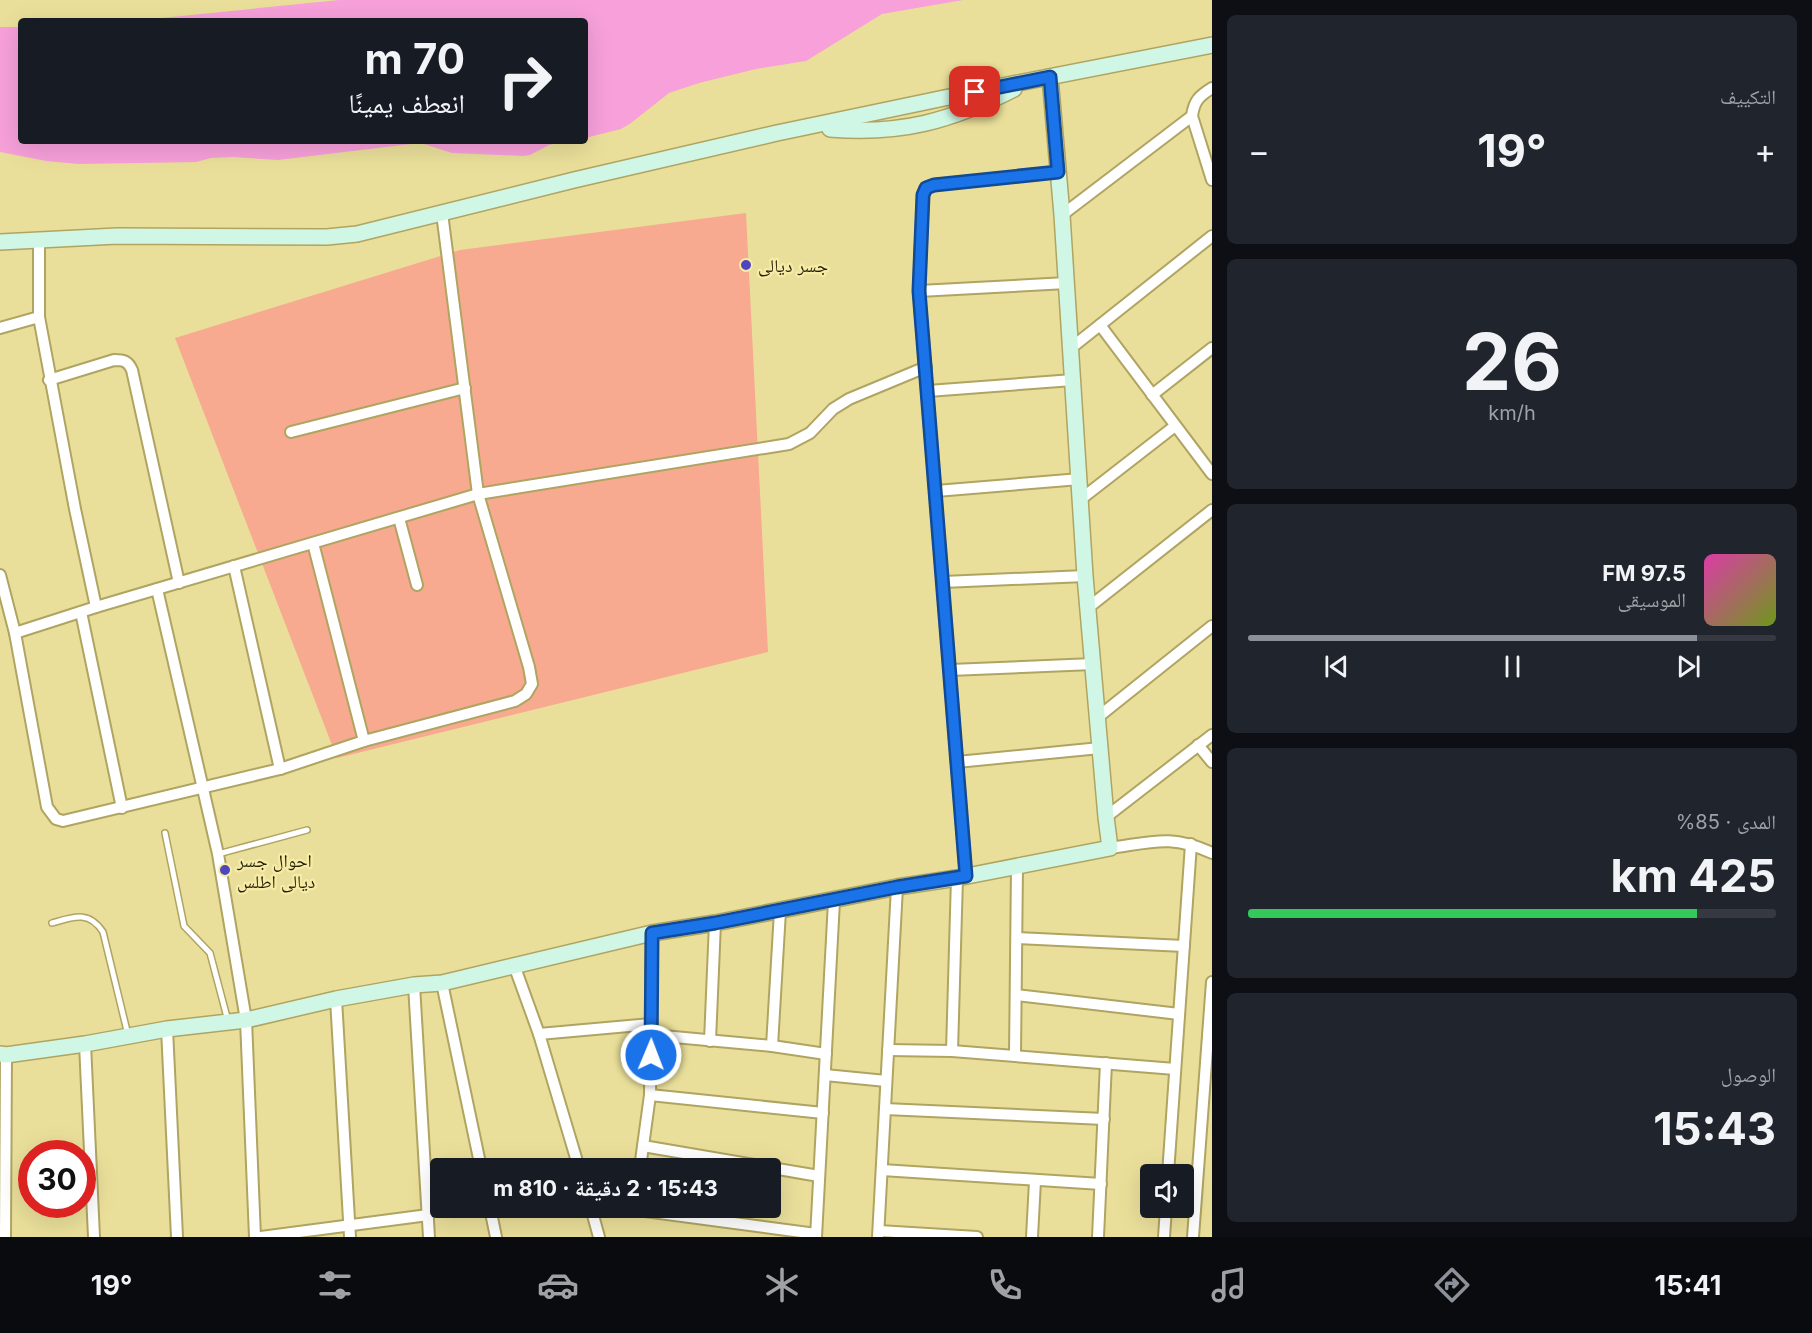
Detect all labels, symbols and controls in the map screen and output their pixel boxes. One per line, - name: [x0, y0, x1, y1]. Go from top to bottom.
- text: 70 m: [365, 33, 465, 84]
- icon: right: [486, 42, 564, 120]
- pin: [949, 66, 1000, 117]
- icon: arrive: [958, 75, 991, 108]
- text: التكييف: [1720, 85, 1776, 109]
- text: انعطف يمينًا: [348, 87, 465, 120]
- text: 19°: [1477, 123, 1547, 178]
- text: −: [1248, 131, 1270, 171]
- text: +: [1754, 131, 1776, 171]
- place label: جسر ديالى: [758, 255, 828, 277]
- marker: جسر ديالى: [739, 258, 753, 272]
- text: 26: [1462, 314, 1562, 409]
- text: km/h: [1488, 401, 1536, 425]
- text: 97.5 FM: [1602, 560, 1686, 586]
- text: الموسيقى: [1618, 588, 1686, 612]
- icon: previous: [1320, 650, 1353, 683]
- icon: pause: [1496, 650, 1529, 683]
- icon: next: [1672, 650, 1705, 683]
- text: المدى · 85%: [1676, 810, 1776, 834]
- text: 425 km: [1611, 848, 1776, 903]
- place label: احوال جسر ديالى اطلس: [236, 850, 315, 893]
- marker: احوال جسر ديالى اطلس: [218, 863, 232, 877]
- position arrow: [619, 1023, 683, 1087]
- text: الوصول: [1721, 1063, 1776, 1087]
- text: 15:43: [1653, 1101, 1776, 1156]
- speed limit sign: 30: [18, 1140, 96, 1218]
- map controls: [1140, 1164, 1194, 1218]
- button: sound: [1140, 1164, 1194, 1218]
- text: 15:43 · 2 دقيقة · 810 m: [493, 1175, 718, 1201]
- icon: filters: [314, 1264, 356, 1306]
- icon: car: [537, 1264, 579, 1306]
- icon: climate: [761, 1264, 803, 1306]
- icon: phone: [984, 1264, 1026, 1306]
- icon: music: [1208, 1264, 1250, 1306]
- icon: directions: [1431, 1264, 1473, 1306]
- text: 19°: [91, 1269, 132, 1302]
- text: 15:41: [1654, 1269, 1721, 1302]

